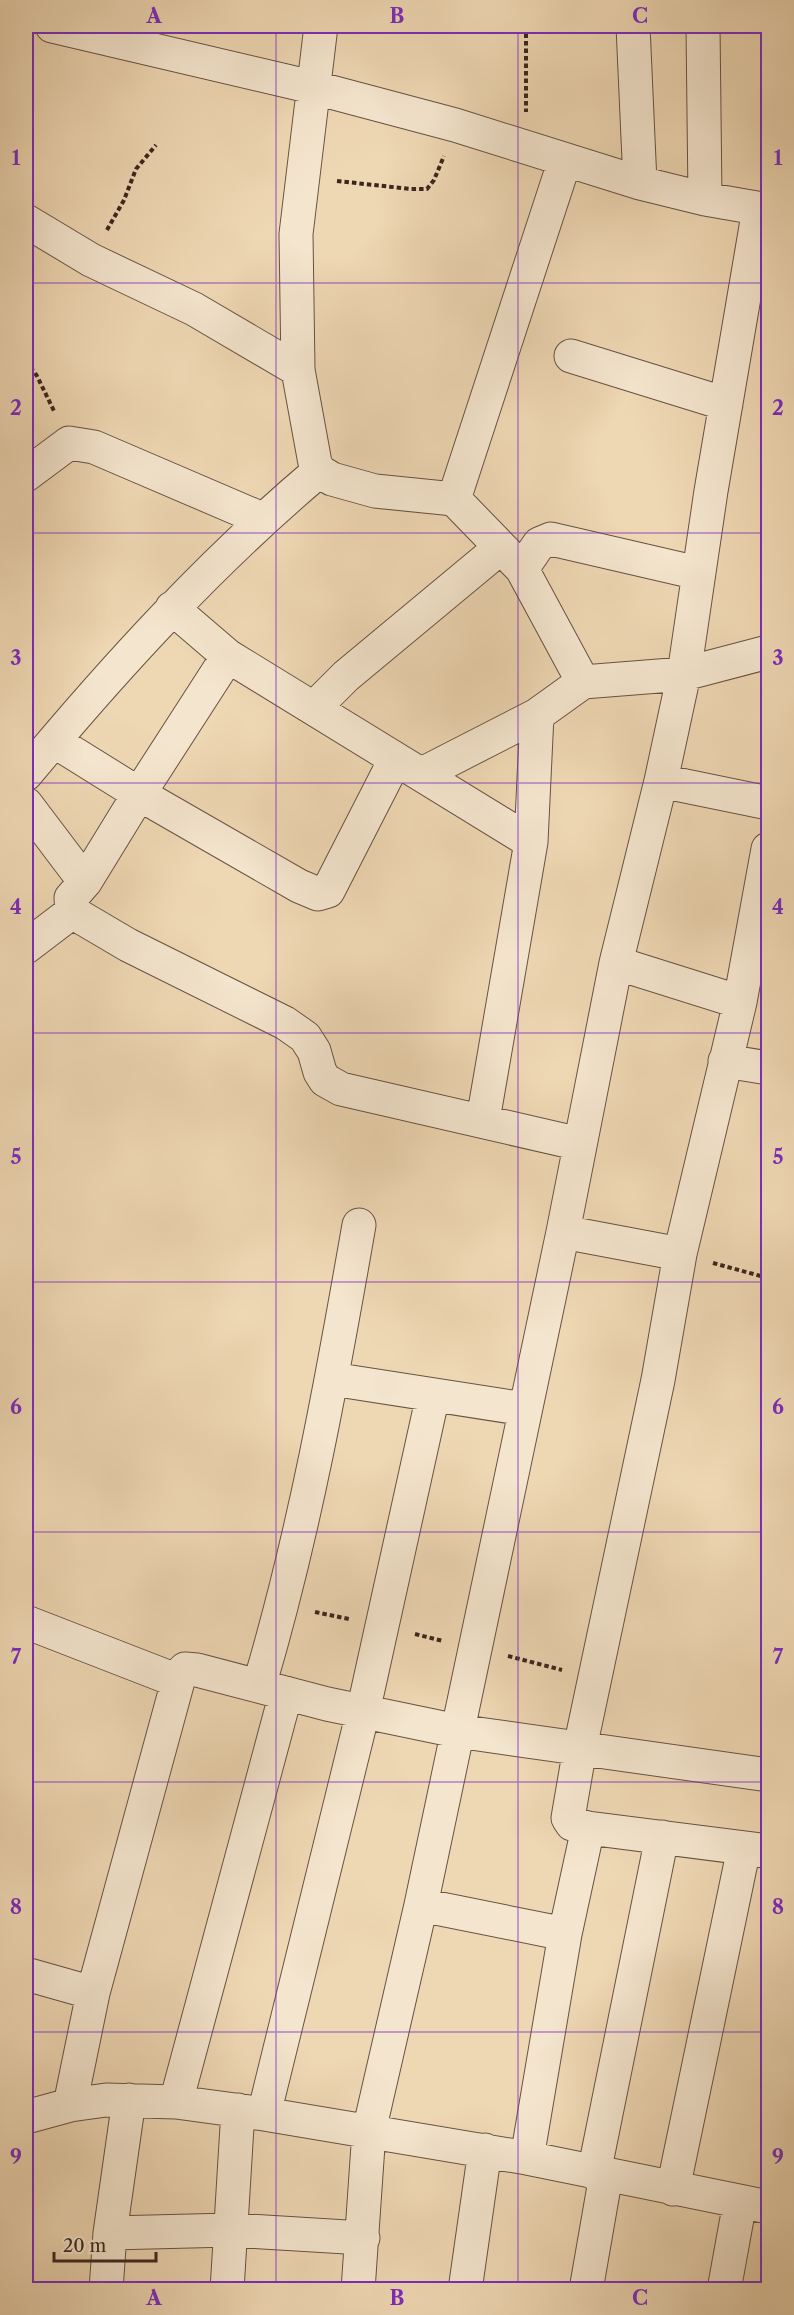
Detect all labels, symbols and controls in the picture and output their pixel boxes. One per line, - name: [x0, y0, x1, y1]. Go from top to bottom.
- text: A: [145, 4, 162, 28]
- text: B: [390, 4, 405, 28]
- text: C: [632, 4, 648, 28]
- text: 1: [12, 146, 21, 170]
- text: 1: [774, 146, 783, 170]
- text: 2: [10, 396, 22, 420]
- text: 2: [772, 396, 784, 420]
- text: 3: [10, 646, 22, 670]
- text: 3: [772, 646, 784, 670]
- text: 4: [10, 895, 22, 919]
- text: 4: [772, 895, 784, 919]
- text: 5: [10, 1145, 22, 1169]
- text: 5: [772, 1145, 784, 1169]
- text: 6: [10, 1395, 22, 1419]
- text: 6: [772, 1395, 784, 1419]
- text: 7: [11, 1645, 22, 1669]
- text: 7: [773, 1645, 784, 1669]
- text: 8: [10, 1895, 22, 1919]
- text: 8: [772, 1895, 784, 1919]
- text: 9: [10, 2145, 22, 2169]
- text: 9: [772, 2145, 784, 2169]
- scale bar: [54, 2225, 156, 2263]
- text: 20 m: [63, 2235, 107, 2257]
- text: A: [145, 2286, 162, 2310]
- text: B: [390, 2286, 405, 2310]
- text: C: [632, 2286, 648, 2310]

